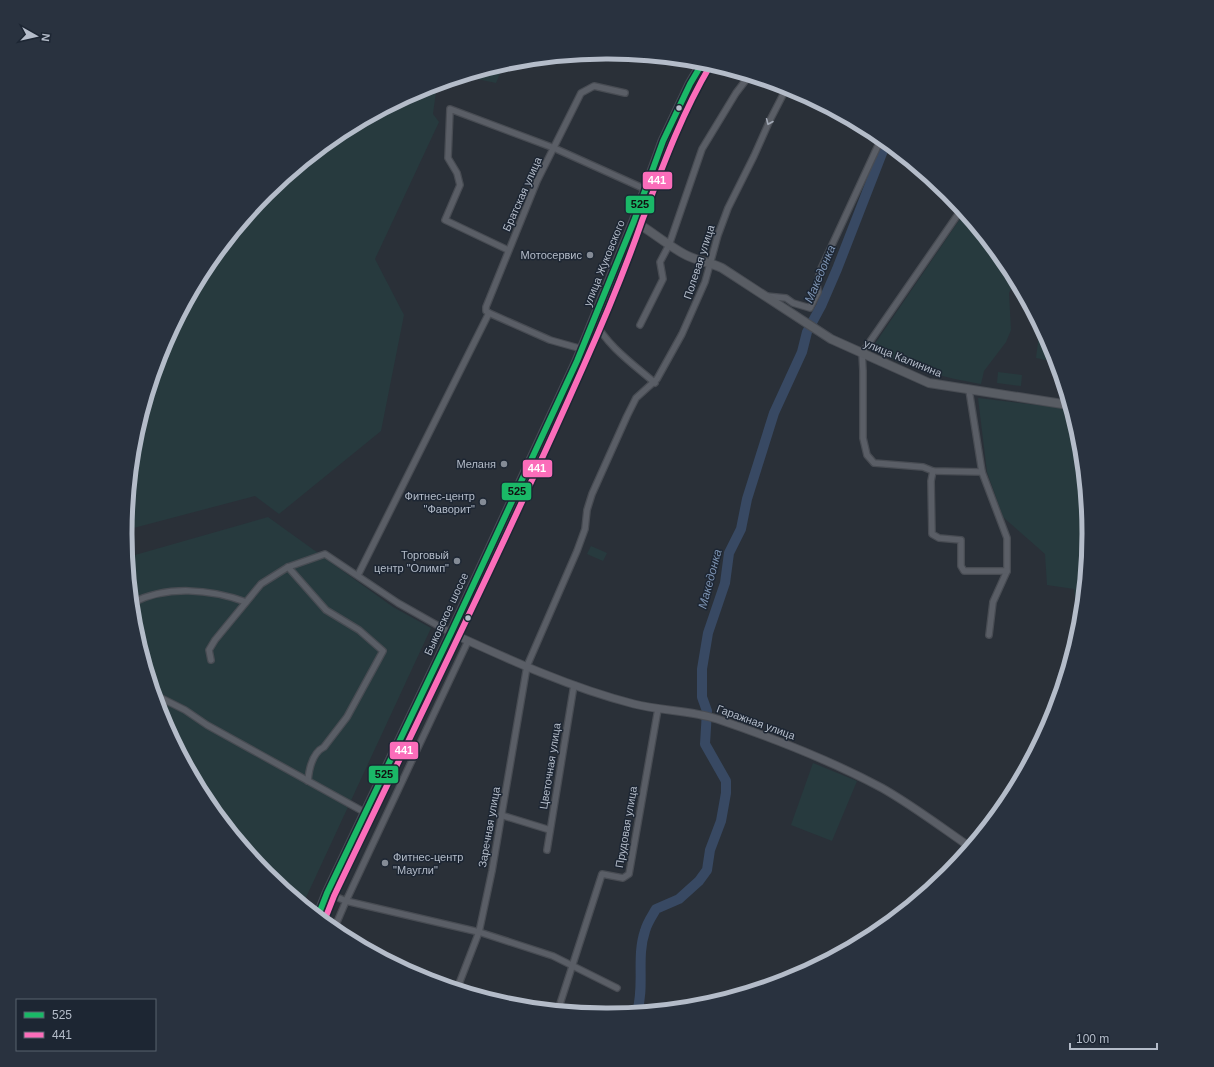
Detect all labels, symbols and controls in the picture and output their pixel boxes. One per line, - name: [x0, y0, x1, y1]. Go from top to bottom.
- north arrow: [16, 16, 56, 56]
- text: N: [39, 33, 52, 42]
- unlabelled marker: [674, 103, 684, 113]
- one-way arrow: [766, 118, 774, 125]
- street label: Братская улица: [500, 154, 544, 233]
- line badge: 441: [642, 171, 673, 190]
- text: 441: [648, 174, 666, 186]
- line badge: 525: [625, 195, 655, 214]
- text: 525: [631, 198, 649, 210]
- street label: улица Жуковского: [581, 218, 627, 308]
- street label: Полевая улица: [681, 223, 717, 301]
- water label: Македонка: [802, 243, 839, 305]
- place label: Мотосервис: [521, 249, 582, 261]
- marker: Мотосервис: [585, 250, 595, 260]
- street label: улица Калинина: [862, 337, 944, 379]
- place label: Меланя: [456, 458, 496, 470]
- marker: Меланя: [499, 459, 509, 469]
- line badge: 441: [522, 459, 553, 478]
- text: 441: [528, 462, 546, 474]
- line badge: 525: [501, 482, 532, 501]
- text: 525: [508, 485, 526, 497]
- place label: Фитнес-центр "Фаворит": [405, 490, 475, 515]
- marker: Фитнес-центр "Фаворит": [478, 497, 488, 507]
- water label: Македонка: [695, 547, 725, 610]
- place label: Торговый центр "Олимп": [374, 549, 449, 574]
- marker: Торговый центр "Олимп": [452, 556, 462, 566]
- street label: Быковское шоссе: [422, 571, 470, 657]
- unlabelled marker: [463, 613, 473, 623]
- street label: Гаражная улица: [715, 702, 798, 742]
- street label: Цветочная улица: [537, 721, 563, 810]
- line badge: 441: [389, 741, 419, 760]
- text: 441: [395, 744, 413, 756]
- line badge: 525: [368, 765, 399, 784]
- text: 525: [375, 768, 393, 780]
- street label: Прудовая улица: [613, 784, 639, 869]
- street label: Заречная улица: [476, 785, 502, 868]
- place label: Фитнес-центр "Маугли": [393, 851, 463, 876]
- marker: Фитнес-центр "Маугли": [380, 858, 390, 868]
- legend: [16, 999, 156, 1051]
- text: 525: [52, 1008, 72, 1022]
- scale bar: [1070, 1025, 1157, 1051]
- text: 441: [52, 1028, 72, 1042]
- text: 100 m: [1076, 1032, 1109, 1046]

